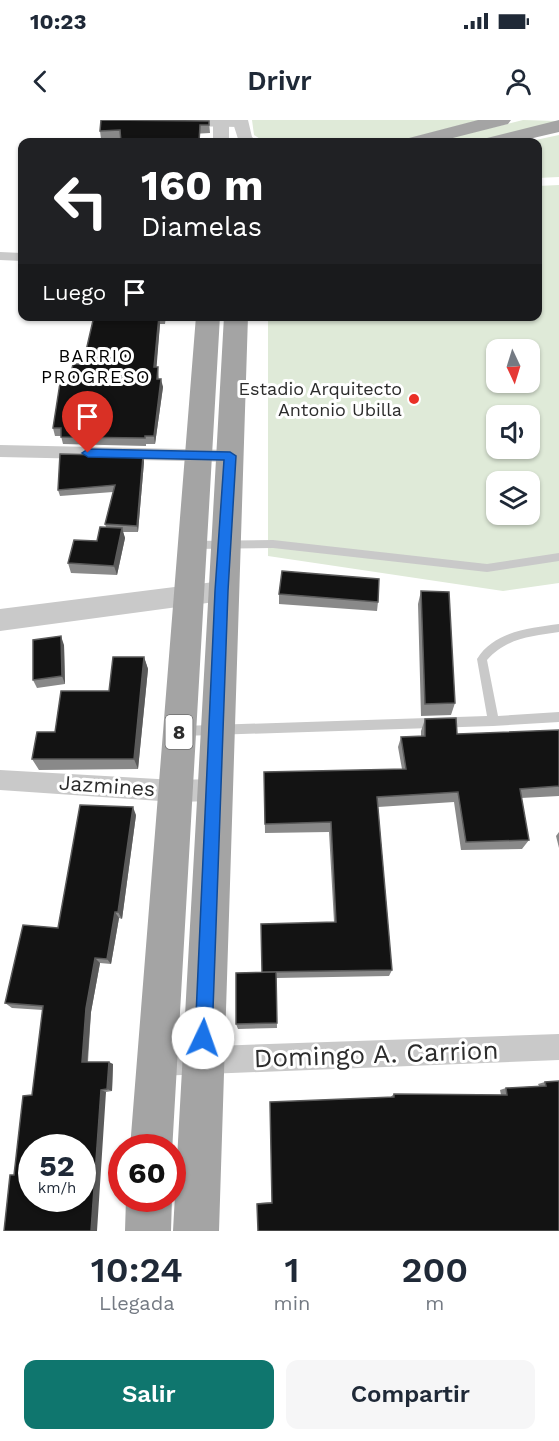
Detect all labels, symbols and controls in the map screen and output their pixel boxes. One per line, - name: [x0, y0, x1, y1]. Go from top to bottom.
- text: 10:23: [30, 9, 86, 34]
- icon: back: [24, 65, 57, 98]
- text: Drivr: [247, 65, 312, 97]
- icon: person: [502, 65, 535, 98]
- text: 160 m: [141, 161, 264, 210]
- icon: left: [42, 162, 120, 240]
- text: Diamelas: [141, 211, 262, 243]
- icon: arrive: [118, 276, 151, 309]
- text: Luego: [42, 280, 106, 305]
- north arrow: [486, 339, 540, 393]
- map controls: [486, 339, 540, 525]
- district label: BARRIO PROGRESO: [41, 345, 151, 387]
- place label: Estadio Arquitecto Antonio Ubilla: [239, 378, 402, 420]
- pin: [62, 391, 113, 453]
- marker: Estadio Arquitecto Antonio Ubilla: [407, 392, 421, 406]
- icon: arrive: [71, 400, 104, 433]
- button: sound: [486, 405, 540, 459]
- button: layers: [486, 471, 540, 525]
- road number: 8: [166, 715, 192, 749]
- street label: Jazmines: [58, 770, 156, 801]
- position arrow: [171, 1006, 235, 1070]
- street label: Domingo A. Carrion: [253, 1035, 499, 1073]
- speed limit sign: 60: [108, 1134, 186, 1212]
- text: 52: [39, 1148, 75, 1183]
- text: km/h: [38, 1179, 76, 1197]
- text: 10:24: [91, 1249, 183, 1291]
- text: 1: [285, 1249, 299, 1291]
- text: 200: [401, 1249, 468, 1291]
- text: Llegada: [99, 1291, 175, 1315]
- text: min: [274, 1291, 310, 1315]
- text: m: [425, 1291, 444, 1315]
- button: Salir: [24, 1360, 274, 1429]
- button: Compartir: [286, 1360, 535, 1429]

